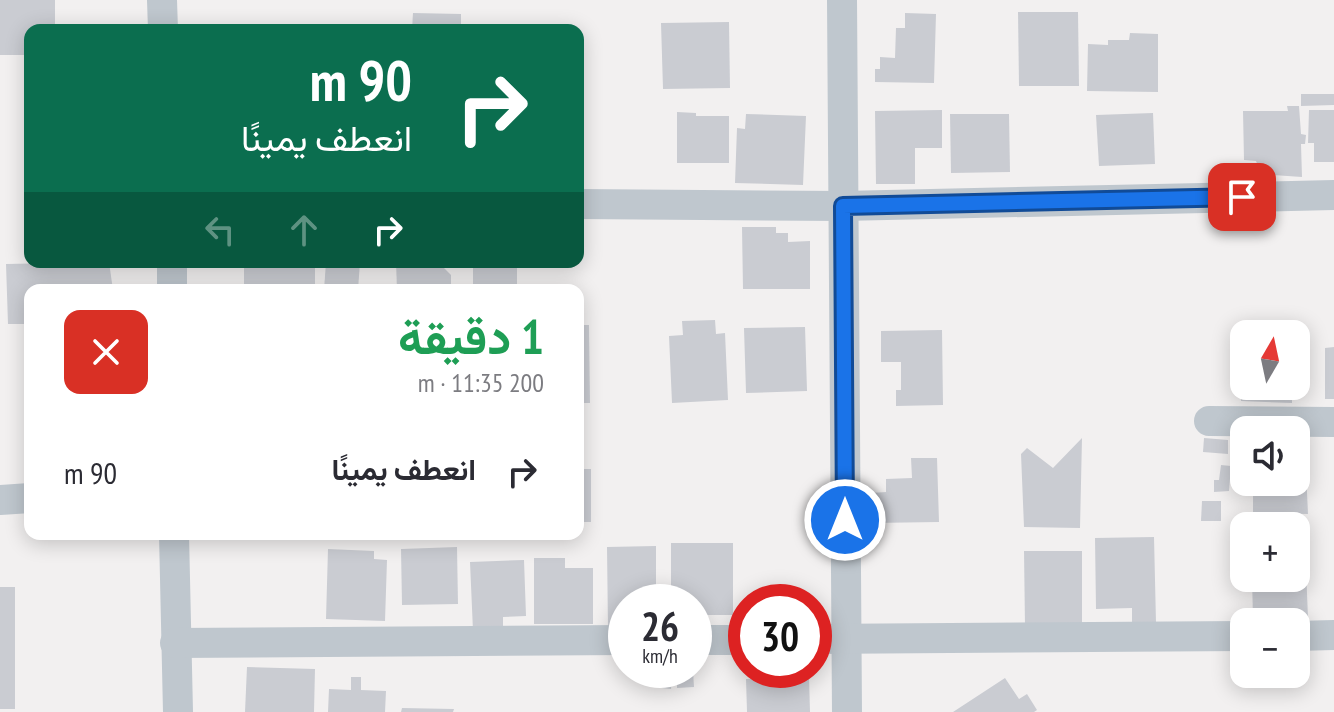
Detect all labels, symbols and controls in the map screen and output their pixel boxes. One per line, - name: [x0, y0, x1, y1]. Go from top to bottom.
- text: 90 m: [310, 44, 412, 116]
- icon: right: [440, 56, 544, 160]
- text: انعطف يمينًا: [241, 114, 412, 161]
- pin: [1208, 163, 1276, 231]
- icon: arrive: [1220, 175, 1264, 219]
- icon: left: [198, 208, 242, 252]
- icon: ahead: [282, 208, 326, 252]
- icon: right: [366, 208, 410, 252]
- text: 1 دقيقة: [398, 305, 544, 367]
- button: close: [64, 310, 148, 394]
- north arrow: [1230, 320, 1310, 400]
- map controls: [1230, 320, 1310, 688]
- text: 200 m · 11:35: [418, 366, 544, 399]
- button: sound: [1230, 416, 1310, 496]
- text: انعطف يمينًا: [332, 449, 476, 488]
- icon: right: [500, 450, 544, 494]
- text: 90 m: [64, 453, 117, 492]
- position arrow: [803, 478, 887, 562]
- button: +: [1230, 512, 1310, 592]
- speed limit sign: 30: [728, 584, 832, 688]
- text: 26: [641, 600, 679, 652]
- button: −: [1230, 608, 1310, 688]
- text: km/h: [642, 643, 678, 669]

